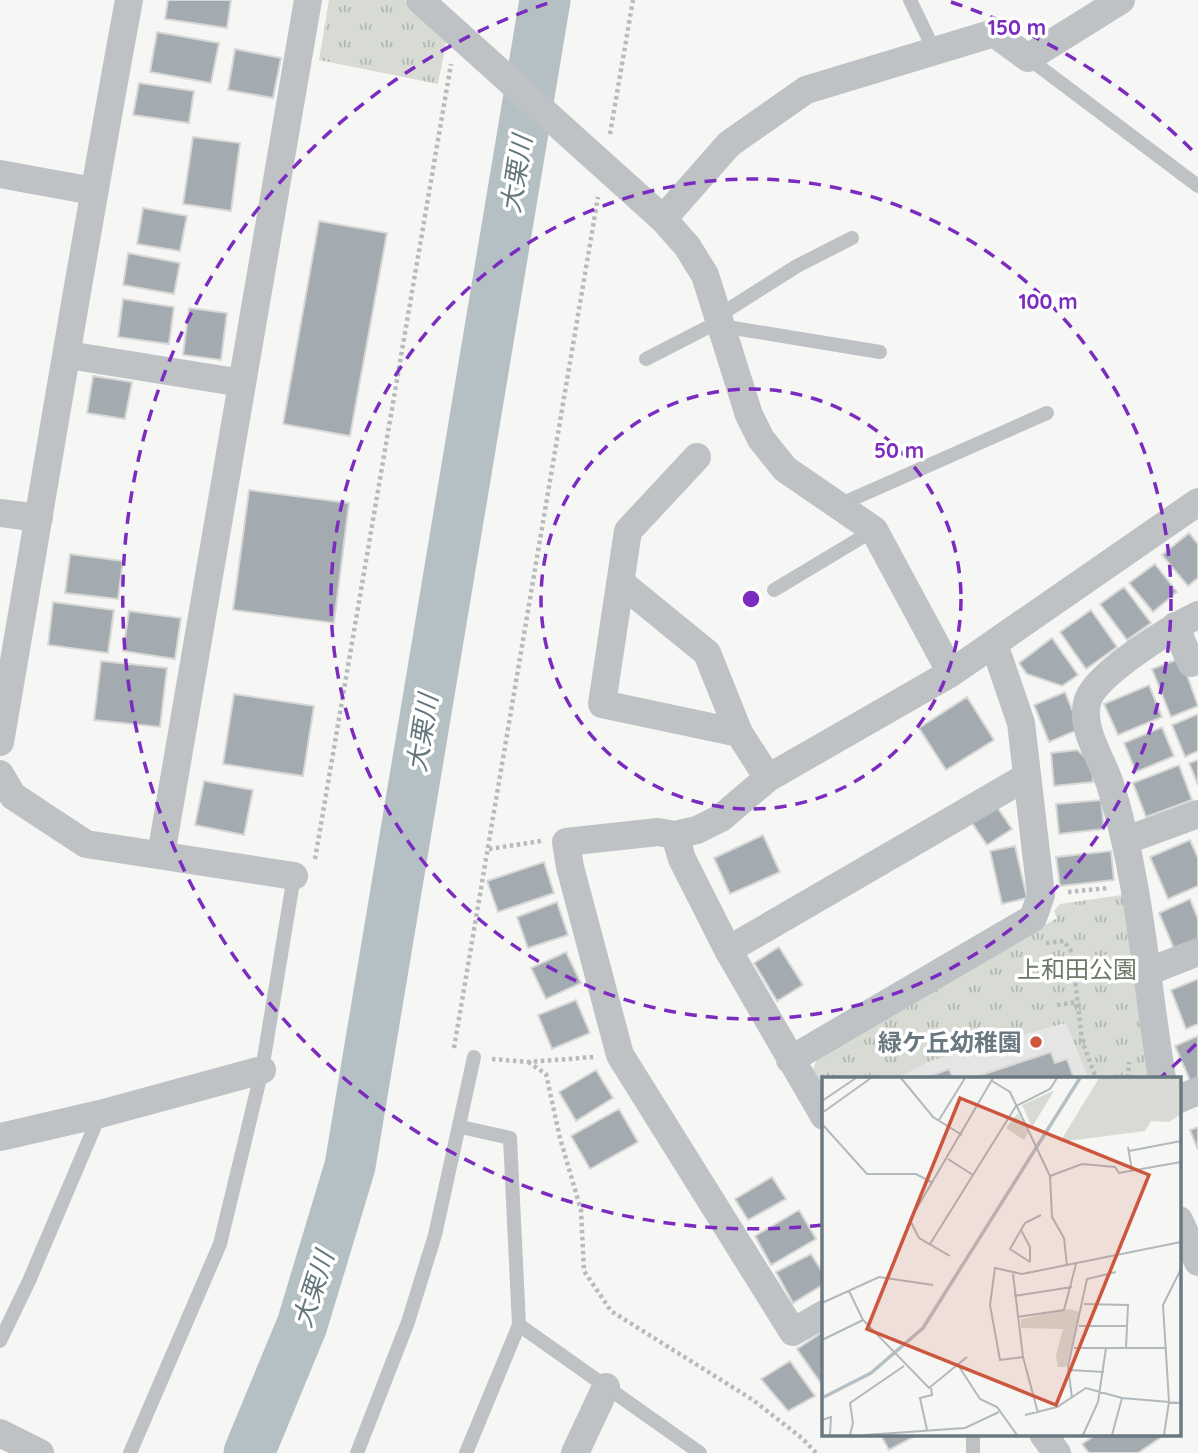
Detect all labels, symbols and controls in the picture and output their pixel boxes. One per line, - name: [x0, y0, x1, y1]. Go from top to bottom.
- text: 150 m: [988, 14, 1046, 40]
- water label: 大栗川: [494, 130, 539, 215]
- text: 100 m: [1018, 288, 1078, 314]
- text: 50 m: [874, 437, 924, 463]
- centre of rings: [739, 587, 763, 611]
- water label: 大栗川: [400, 689, 445, 774]
- park label: 上和田公園: [1017, 954, 1137, 984]
- place label: 緑ケ丘幼稚園: [878, 1027, 1022, 1057]
- marker: 緑ケ丘幼稚園: [1028, 1034, 1044, 1050]
- inset map: [822, 1077, 1180, 1436]
- water label: 大栗川: [285, 1244, 342, 1331]

